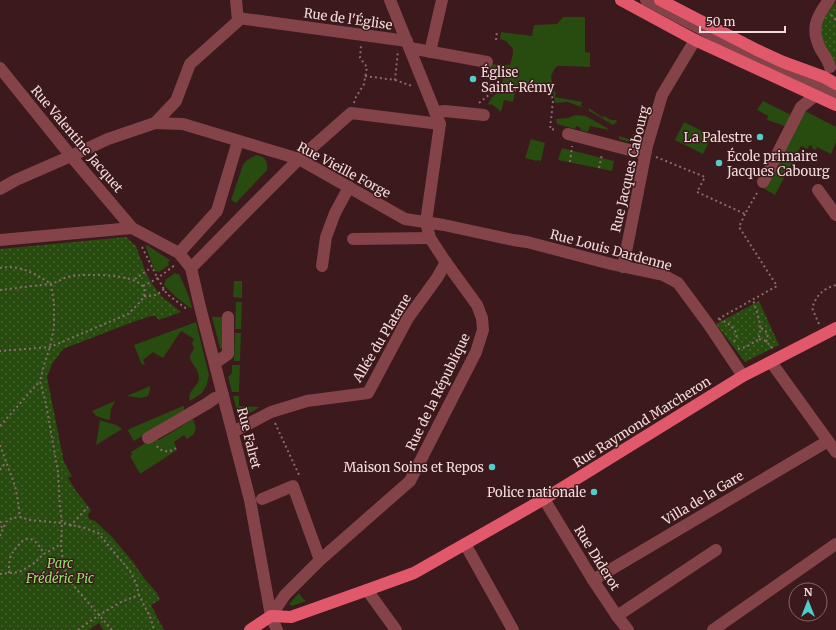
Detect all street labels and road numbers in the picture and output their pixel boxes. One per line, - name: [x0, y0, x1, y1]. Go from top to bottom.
- street label: Rue de l'Église: [303, 3, 394, 34]
- street label: Rue Valentine Jacquet: [27, 82, 127, 196]
- street label: Rue Jacques Cabourg: [607, 104, 653, 234]
- street label: Rue Vieille Forge: [294, 138, 394, 202]
- street label: Rue Louis Dardenne: [548, 226, 674, 274]
- street label: Allée du Platane: [348, 291, 415, 386]
- street label: Rue de la République: [402, 330, 474, 454]
- street label: Rue Raymond Marcheron: [570, 372, 714, 471]
- street label: Rue Falret: [233, 406, 265, 470]
- street label: Villa de la Gare: [659, 467, 747, 529]
- street label: Rue Diderot: [570, 522, 624, 594]

